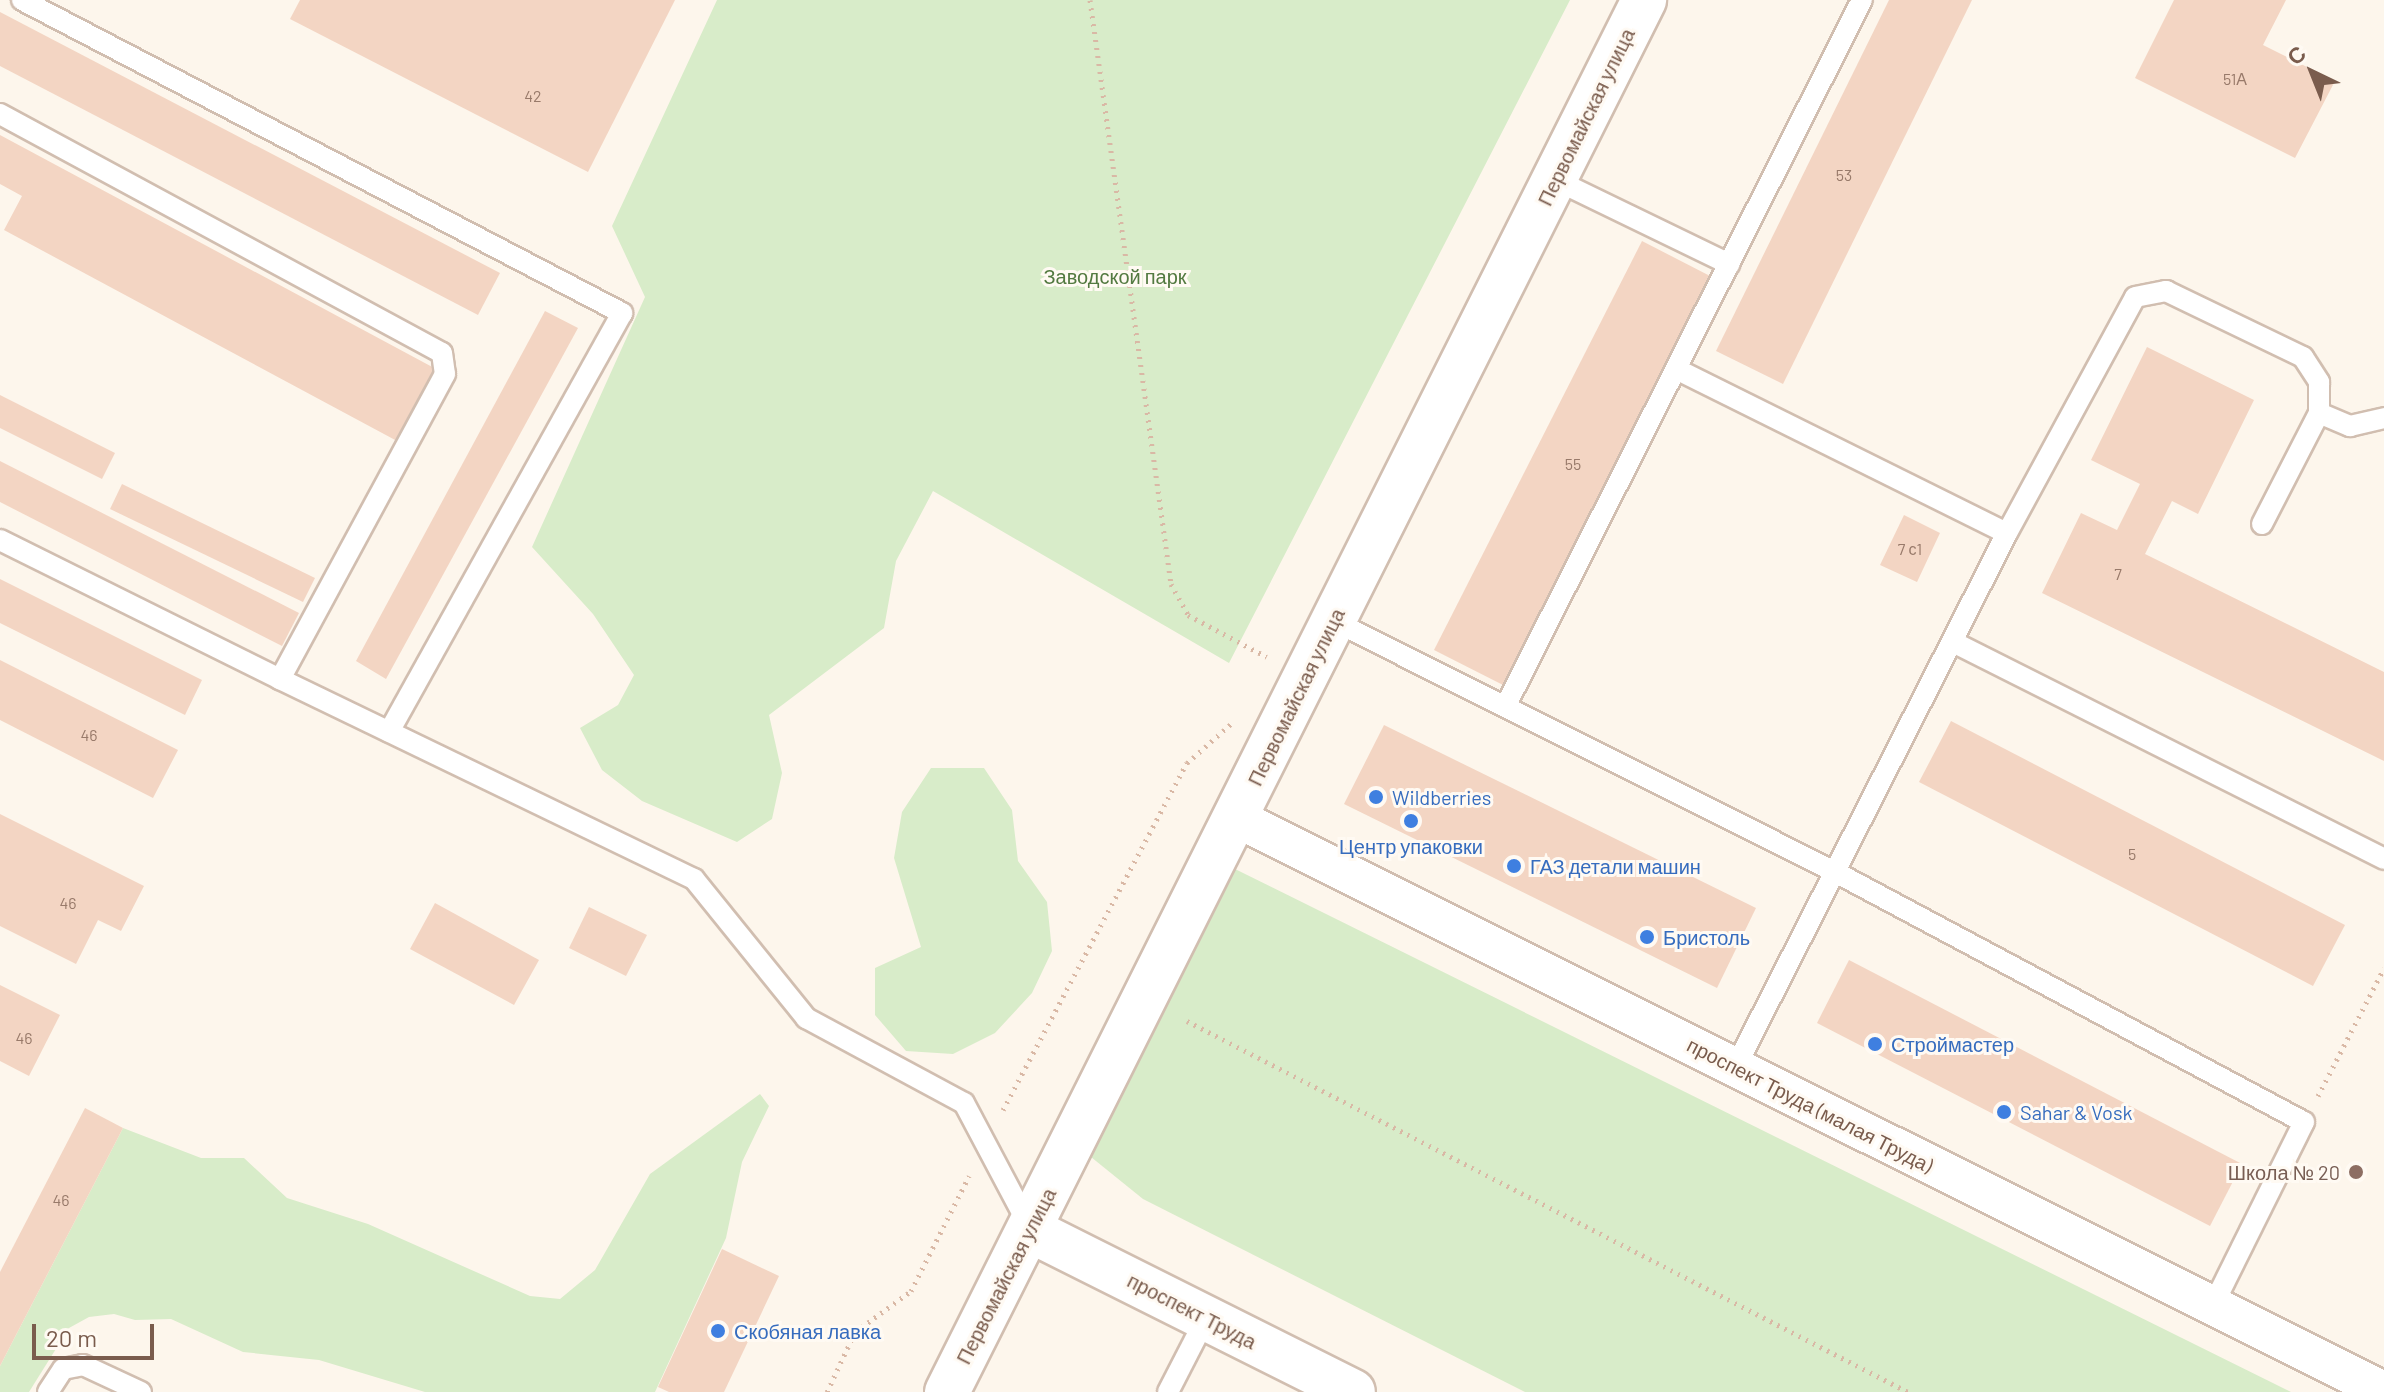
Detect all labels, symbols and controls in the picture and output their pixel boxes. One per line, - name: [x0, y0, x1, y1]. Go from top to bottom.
- street label: Первомайская улица: [1533, 24, 1639, 210]
- north arrow: [2272, 32, 2352, 112]
- text: С: [2281, 40, 2310, 69]
- house number: 51А: [2223, 69, 2247, 89]
- house number: 42: [524, 86, 542, 106]
- house number: 53: [1836, 165, 1852, 185]
- park label: Заводской парк: [1043, 264, 1187, 288]
- house number: 55: [1565, 454, 1581, 474]
- house number: 7 с1: [1898, 539, 1922, 559]
- house number: 7: [2114, 564, 2122, 584]
- street label: Первомайская улица: [1243, 604, 1349, 790]
- house number: 46: [80, 725, 98, 745]
- place label: Wildberries: [1392, 785, 1491, 809]
- marker: Wildberries: [1367, 788, 1385, 806]
- marker: Центр упаковки: [1402, 812, 1420, 830]
- place label: Центр упаковки: [1339, 834, 1483, 858]
- house number: 5: [2128, 844, 2136, 864]
- place label: ГАЗ детали машин: [1530, 854, 1701, 878]
- marker: ГАЗ детали машин: [1505, 857, 1523, 875]
- house number: 46: [59, 893, 77, 913]
- place label: Бристоль: [1663, 925, 1750, 949]
- marker: Бристоль: [1638, 928, 1656, 946]
- house number: 46: [15, 1028, 33, 1048]
- street label: проспект Труда (малая Труда): [1683, 1032, 1937, 1178]
- place label: Строймастер: [1891, 1032, 2014, 1056]
- marker: Строймастер: [1866, 1035, 1884, 1053]
- place label: Sahar & Vosk: [2020, 1100, 2133, 1124]
- marker: Sahar & Vosk: [1995, 1103, 2013, 1121]
- place label: Школа № 20: [2228, 1160, 2340, 1184]
- marker: Школа № 20: [2347, 1163, 2365, 1181]
- street label: Первомайская улица: [951, 1184, 1061, 1368]
- house number: 46: [52, 1190, 70, 1210]
- street label: проспект Труда: [1124, 1268, 1260, 1354]
- scale bar: [36, 1308, 158, 1358]
- place label: Скобяная лавка: [734, 1319, 881, 1343]
- marker: Скобяная лавка: [709, 1322, 727, 1340]
- text: 20 m: [46, 1323, 97, 1352]

